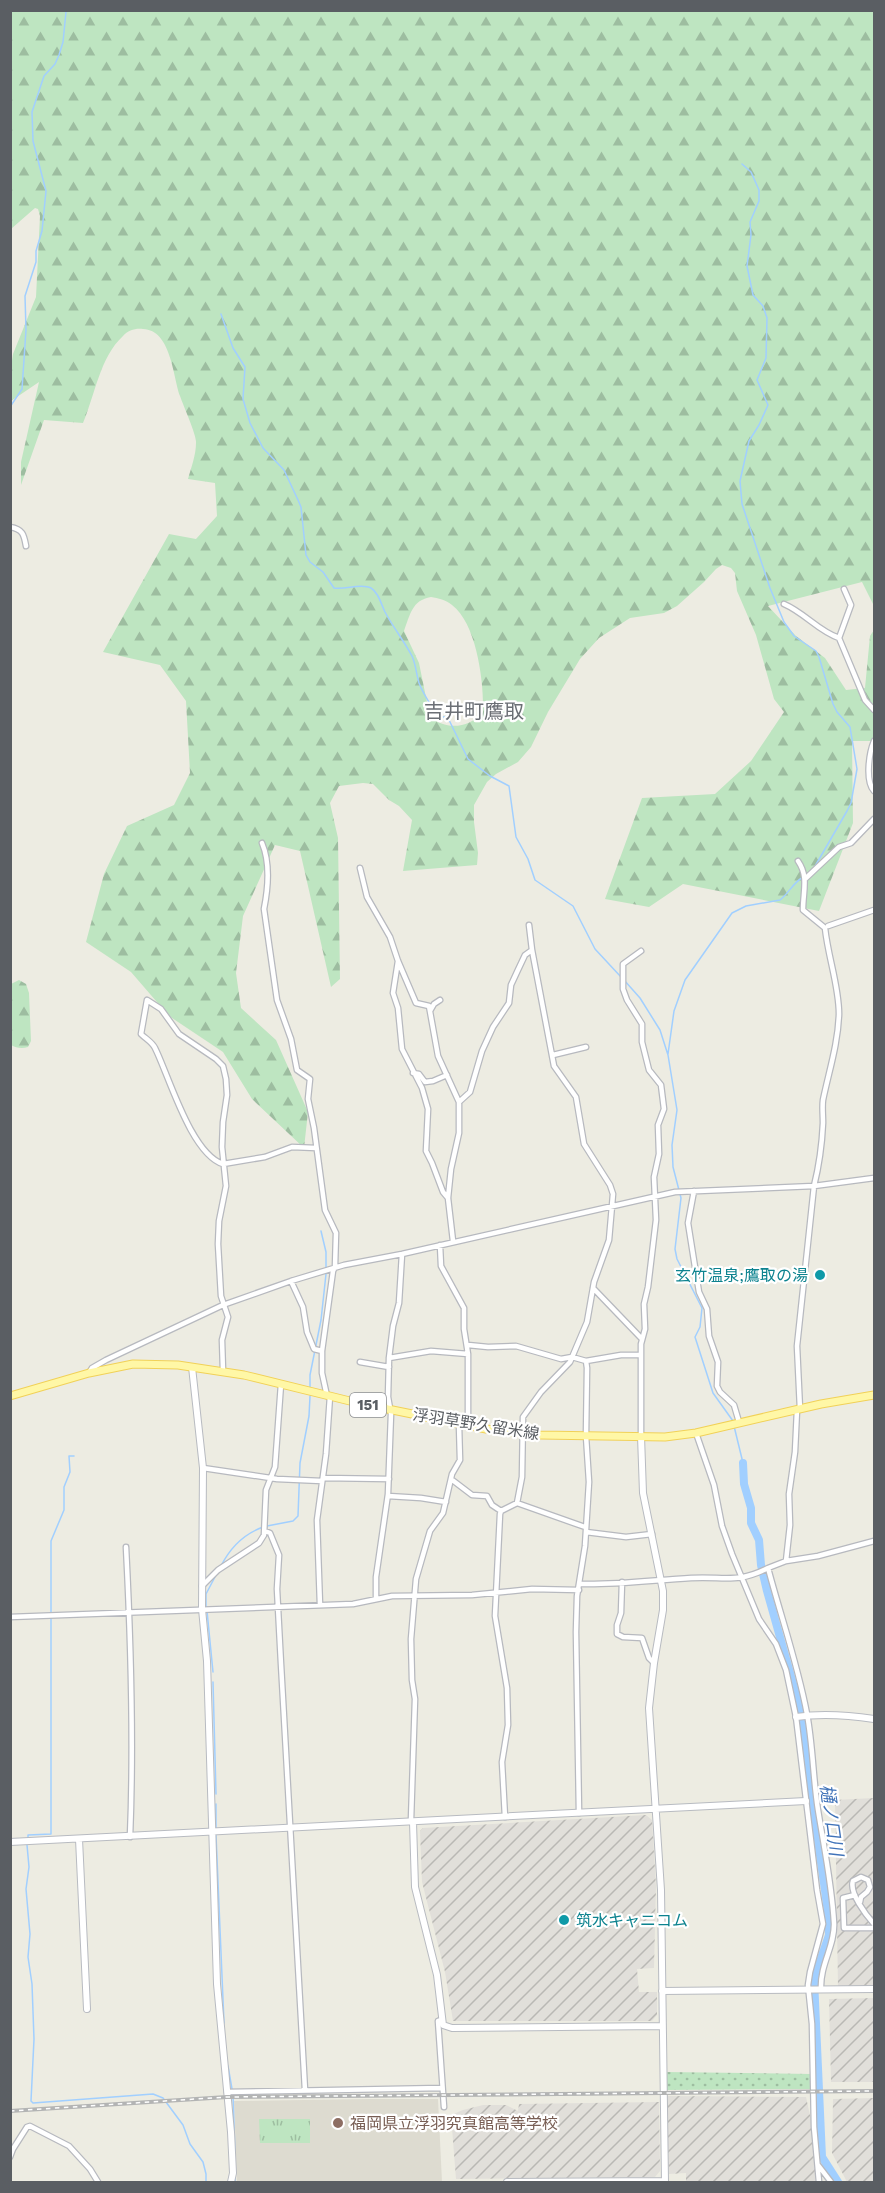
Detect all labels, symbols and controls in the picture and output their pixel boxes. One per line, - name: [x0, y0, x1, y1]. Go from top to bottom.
- district label: 吉井町鷹取: [424, 699, 524, 723]
- place label: 玄竹温泉;鷹取の湯: [675, 1266, 808, 1285]
- marker: 玄竹温泉;鷹取の湯: [813, 1268, 827, 1282]
- road number: 151: [350, 1393, 386, 1417]
- street label: 浮羽草野久留米線: [411, 1405, 541, 1443]
- water label: 樋ノ口川: [817, 1783, 848, 1859]
- place label: 筑水キャニコム: [576, 1911, 688, 1930]
- marker: 筑水キャニコム: [557, 1913, 571, 1927]
- place label: 福岡県立浮羽究真館高等学校: [350, 2114, 558, 2133]
- marker: 福岡県立浮羽究真館高等学校: [331, 2116, 345, 2130]

